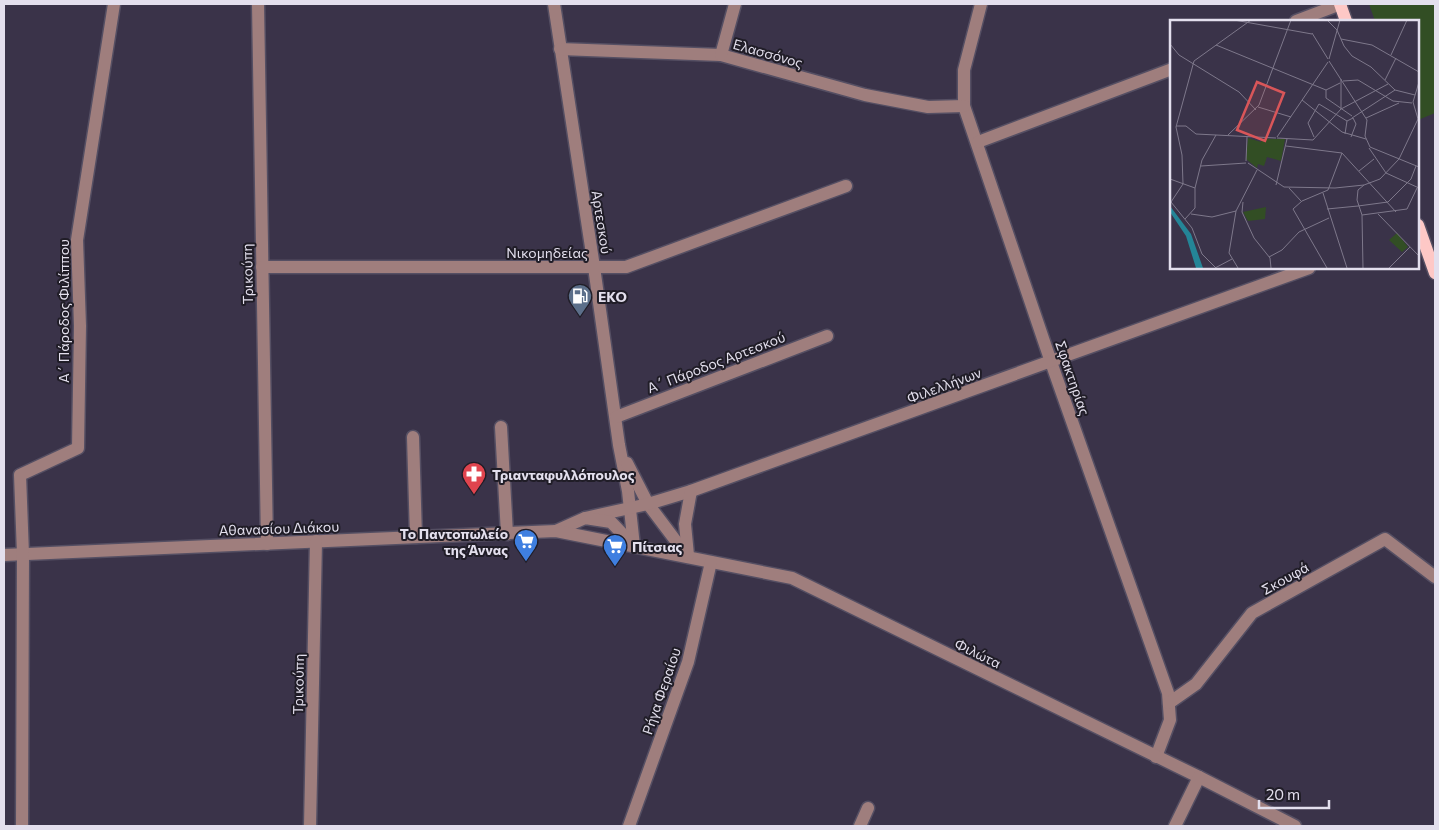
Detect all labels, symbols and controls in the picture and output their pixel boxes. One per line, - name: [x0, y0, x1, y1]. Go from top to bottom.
- inset map: [1170, 20, 1419, 269]
- street label: Ελασσόνος: [731, 35, 805, 71]
- street label: Αρτεσκού: [589, 189, 615, 255]
- street label: Α΄ Πάροδος Φιλίππου: [55, 239, 72, 383]
- street label: Τρικούπη: [238, 244, 256, 304]
- street label: Νικομηδείας: [506, 244, 588, 261]
- fuel station icon: ΕΚΟ: [567, 283, 593, 317]
- place label: ΕΚΟ: [598, 288, 627, 305]
- street label: Α΄ Πάροδος Αρτεσκού: [645, 328, 788, 396]
- street label: Σφακτηρίας: [1052, 338, 1094, 418]
- street label: Φιλελλήνων: [904, 364, 984, 406]
- pharmacy icon: Τριανταφυλλόπουλος: [461, 461, 487, 495]
- place label: Τριανταφυλλόπουλος: [492, 466, 635, 483]
- street label: Αθανασίου Διάκου: [219, 517, 339, 539]
- place label: Το Παντοπωλείο της Άννας: [400, 525, 508, 558]
- supermarket icon: Το Παντοπωλείο της Άννας: [513, 528, 539, 562]
- supermarket icon: Πίτσιας: [602, 533, 628, 567]
- place label: Πίτσιας: [632, 538, 683, 555]
- street label: Σκουφά: [1258, 558, 1312, 598]
- street label: Φιλώτα: [952, 635, 1004, 671]
- street label: Ρήγα Φεραίου: [638, 645, 684, 737]
- street label: Τρικούπη: [289, 654, 307, 714]
- scale bar: [1259, 778, 1329, 810]
- text: 20 m: [1266, 785, 1300, 803]

